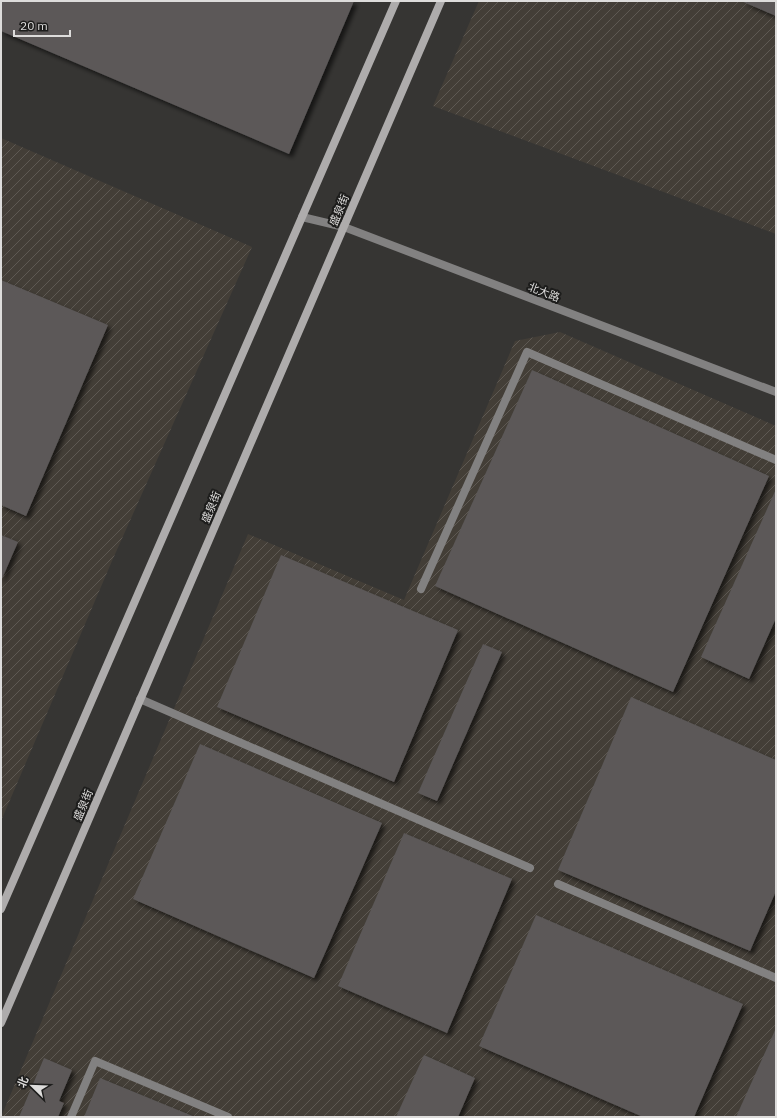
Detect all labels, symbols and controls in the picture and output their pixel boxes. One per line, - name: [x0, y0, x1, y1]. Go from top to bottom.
- scale bar: [14, 12, 70, 38]
- text: 20 m: [20, 18, 48, 33]
- street label: 盛泉街: [326, 192, 352, 228]
- street label: 北大路: [526, 280, 562, 304]
- street label: 盛泉街: [198, 489, 224, 525]
- street label: 盛泉街: [70, 787, 96, 823]
- north arrow: [12, 1066, 52, 1106]
- text: 北: [14, 1074, 31, 1090]

